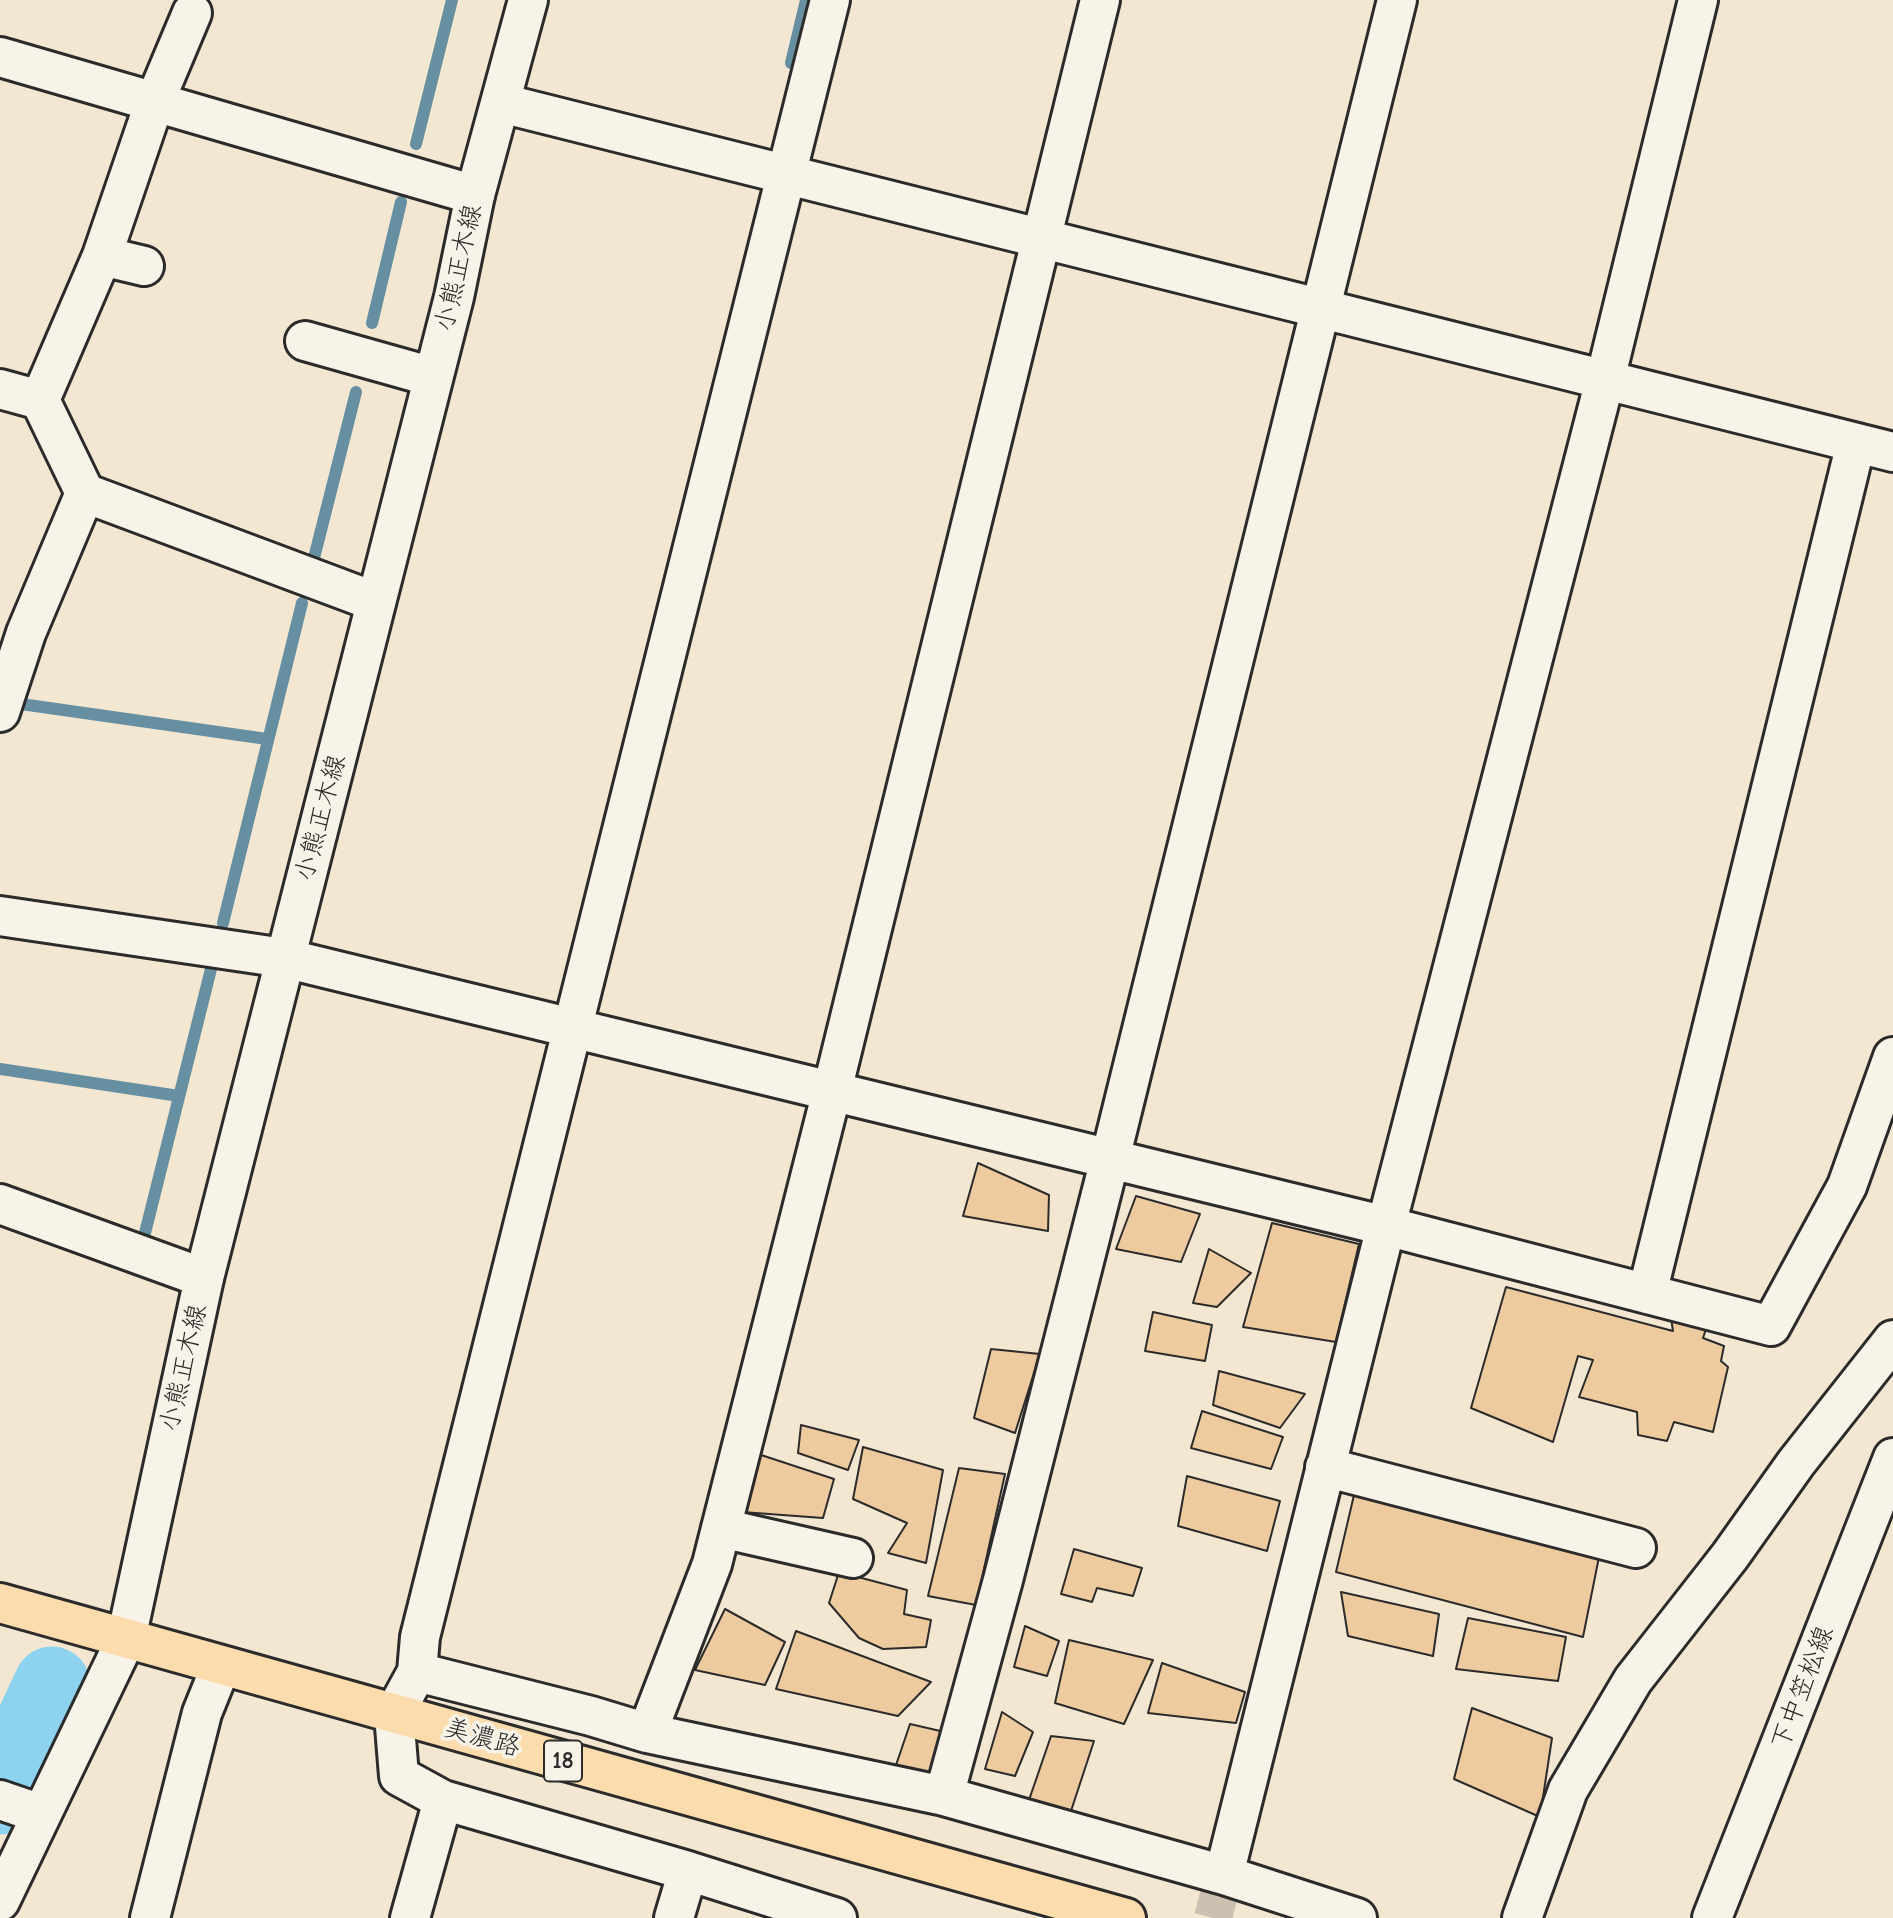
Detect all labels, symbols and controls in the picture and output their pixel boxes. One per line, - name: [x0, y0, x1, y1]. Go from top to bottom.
- street label: 小熊正木線: [429, 201, 489, 335]
- street label: 小熊正木線: [289, 751, 353, 885]
- street label: 小熊正木線: [154, 1301, 214, 1435]
- street label: 下中笠松線: [1765, 1622, 1841, 1754]
- street label: 美濃路: [440, 1712, 524, 1764]
- road number: 18: [544, 1741, 582, 1782]

